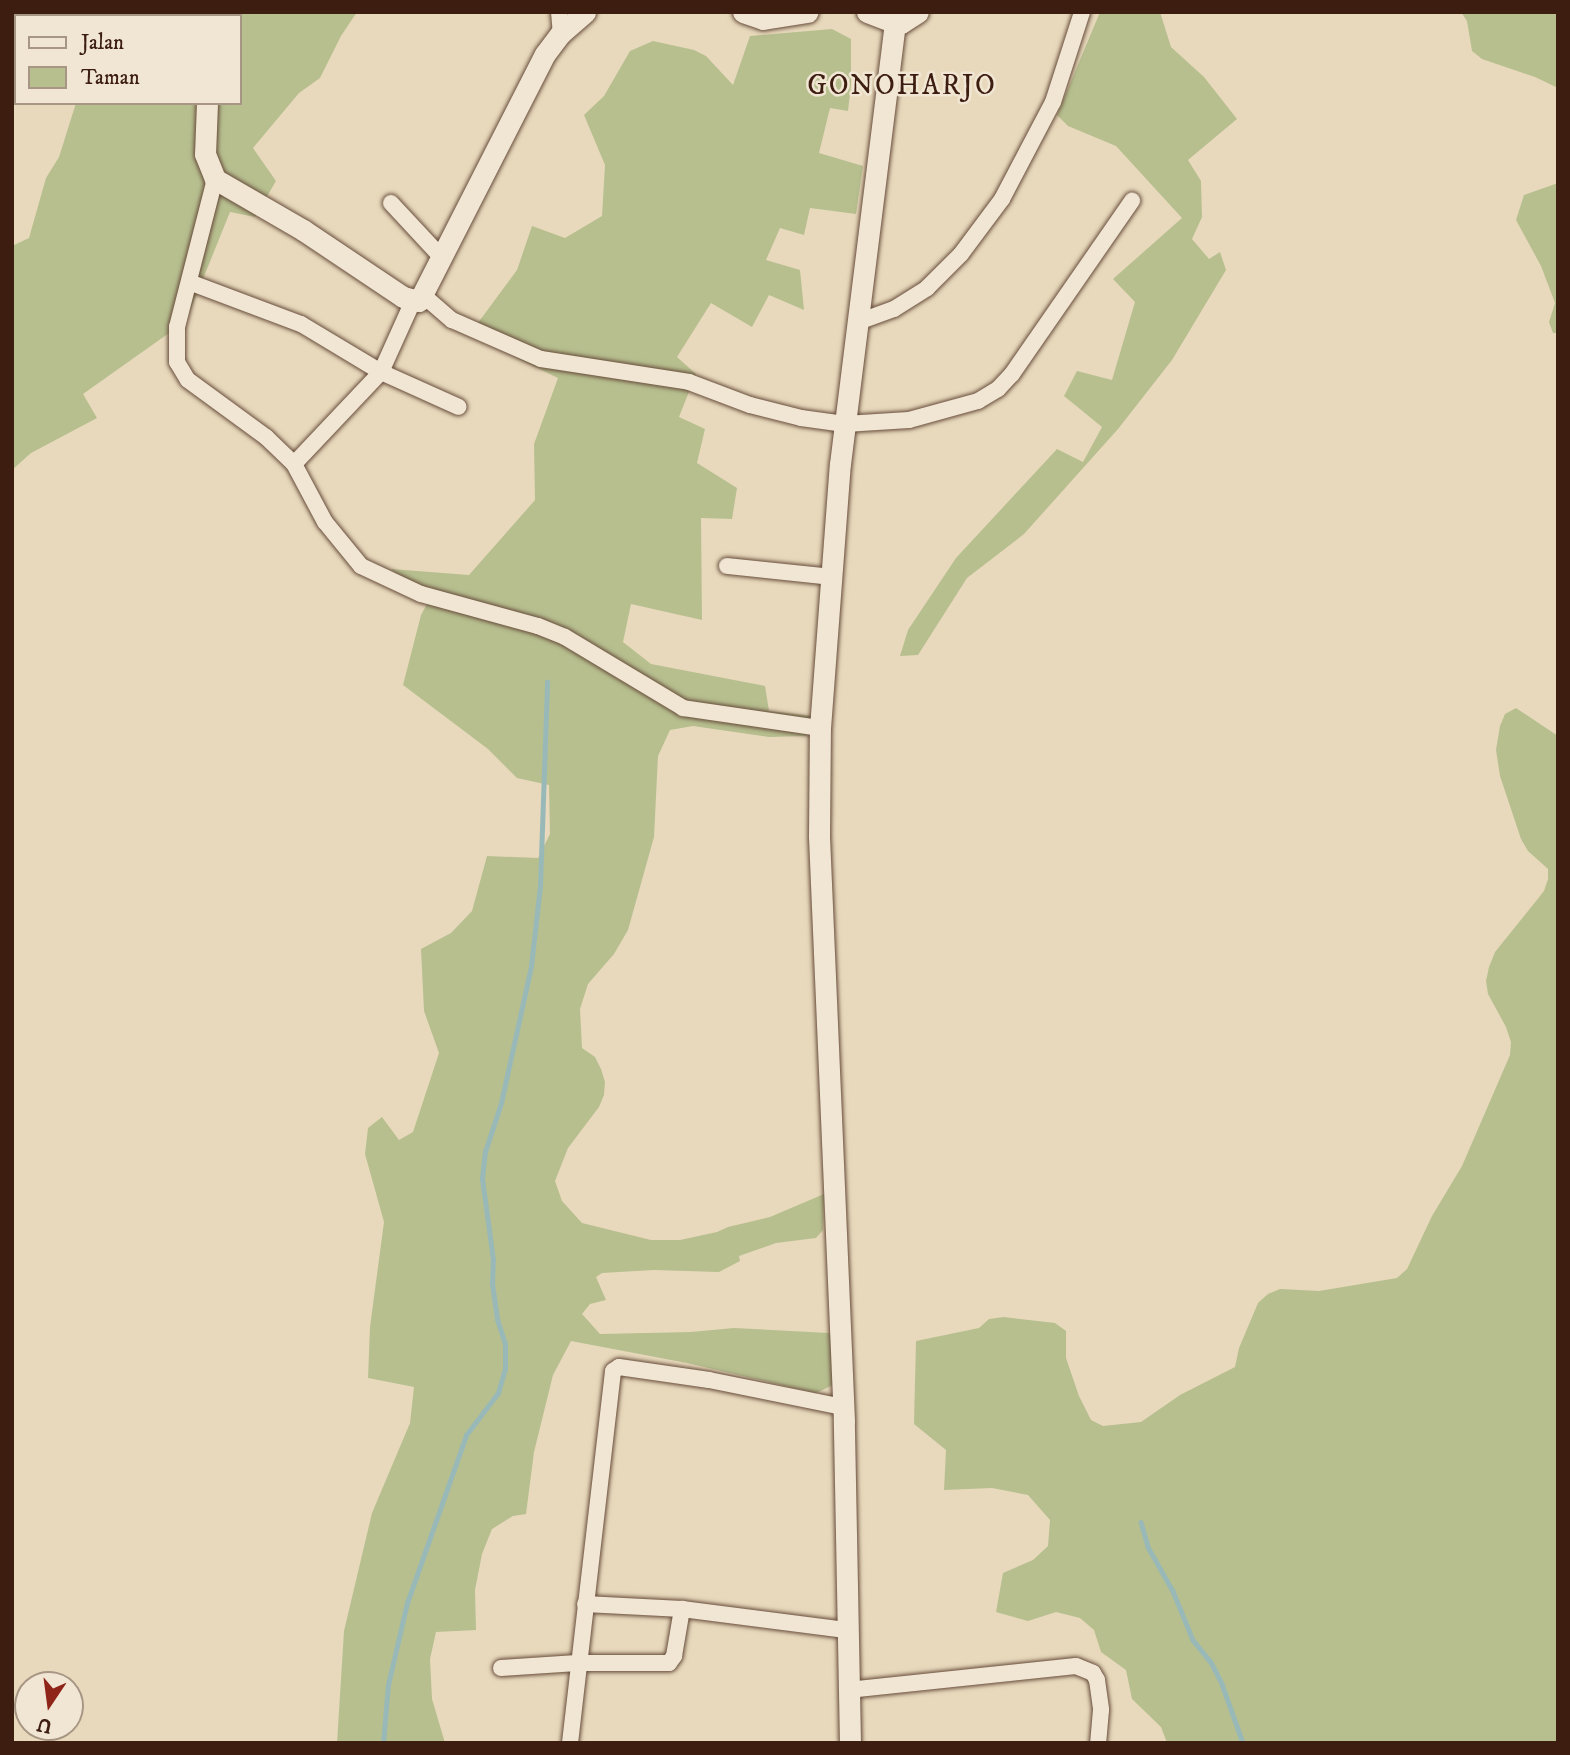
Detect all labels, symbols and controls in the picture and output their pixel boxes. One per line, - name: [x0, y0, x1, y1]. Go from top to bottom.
- legend: [14, 14, 242, 105]
- text: Jalan: [81, 30, 124, 56]
- text: Taman: [81, 65, 140, 91]
- district label: GONOHARJO: [808, 69, 996, 103]
- north arrow: [14, 1671, 84, 1741]
- text: U: [35, 1712, 54, 1738]

